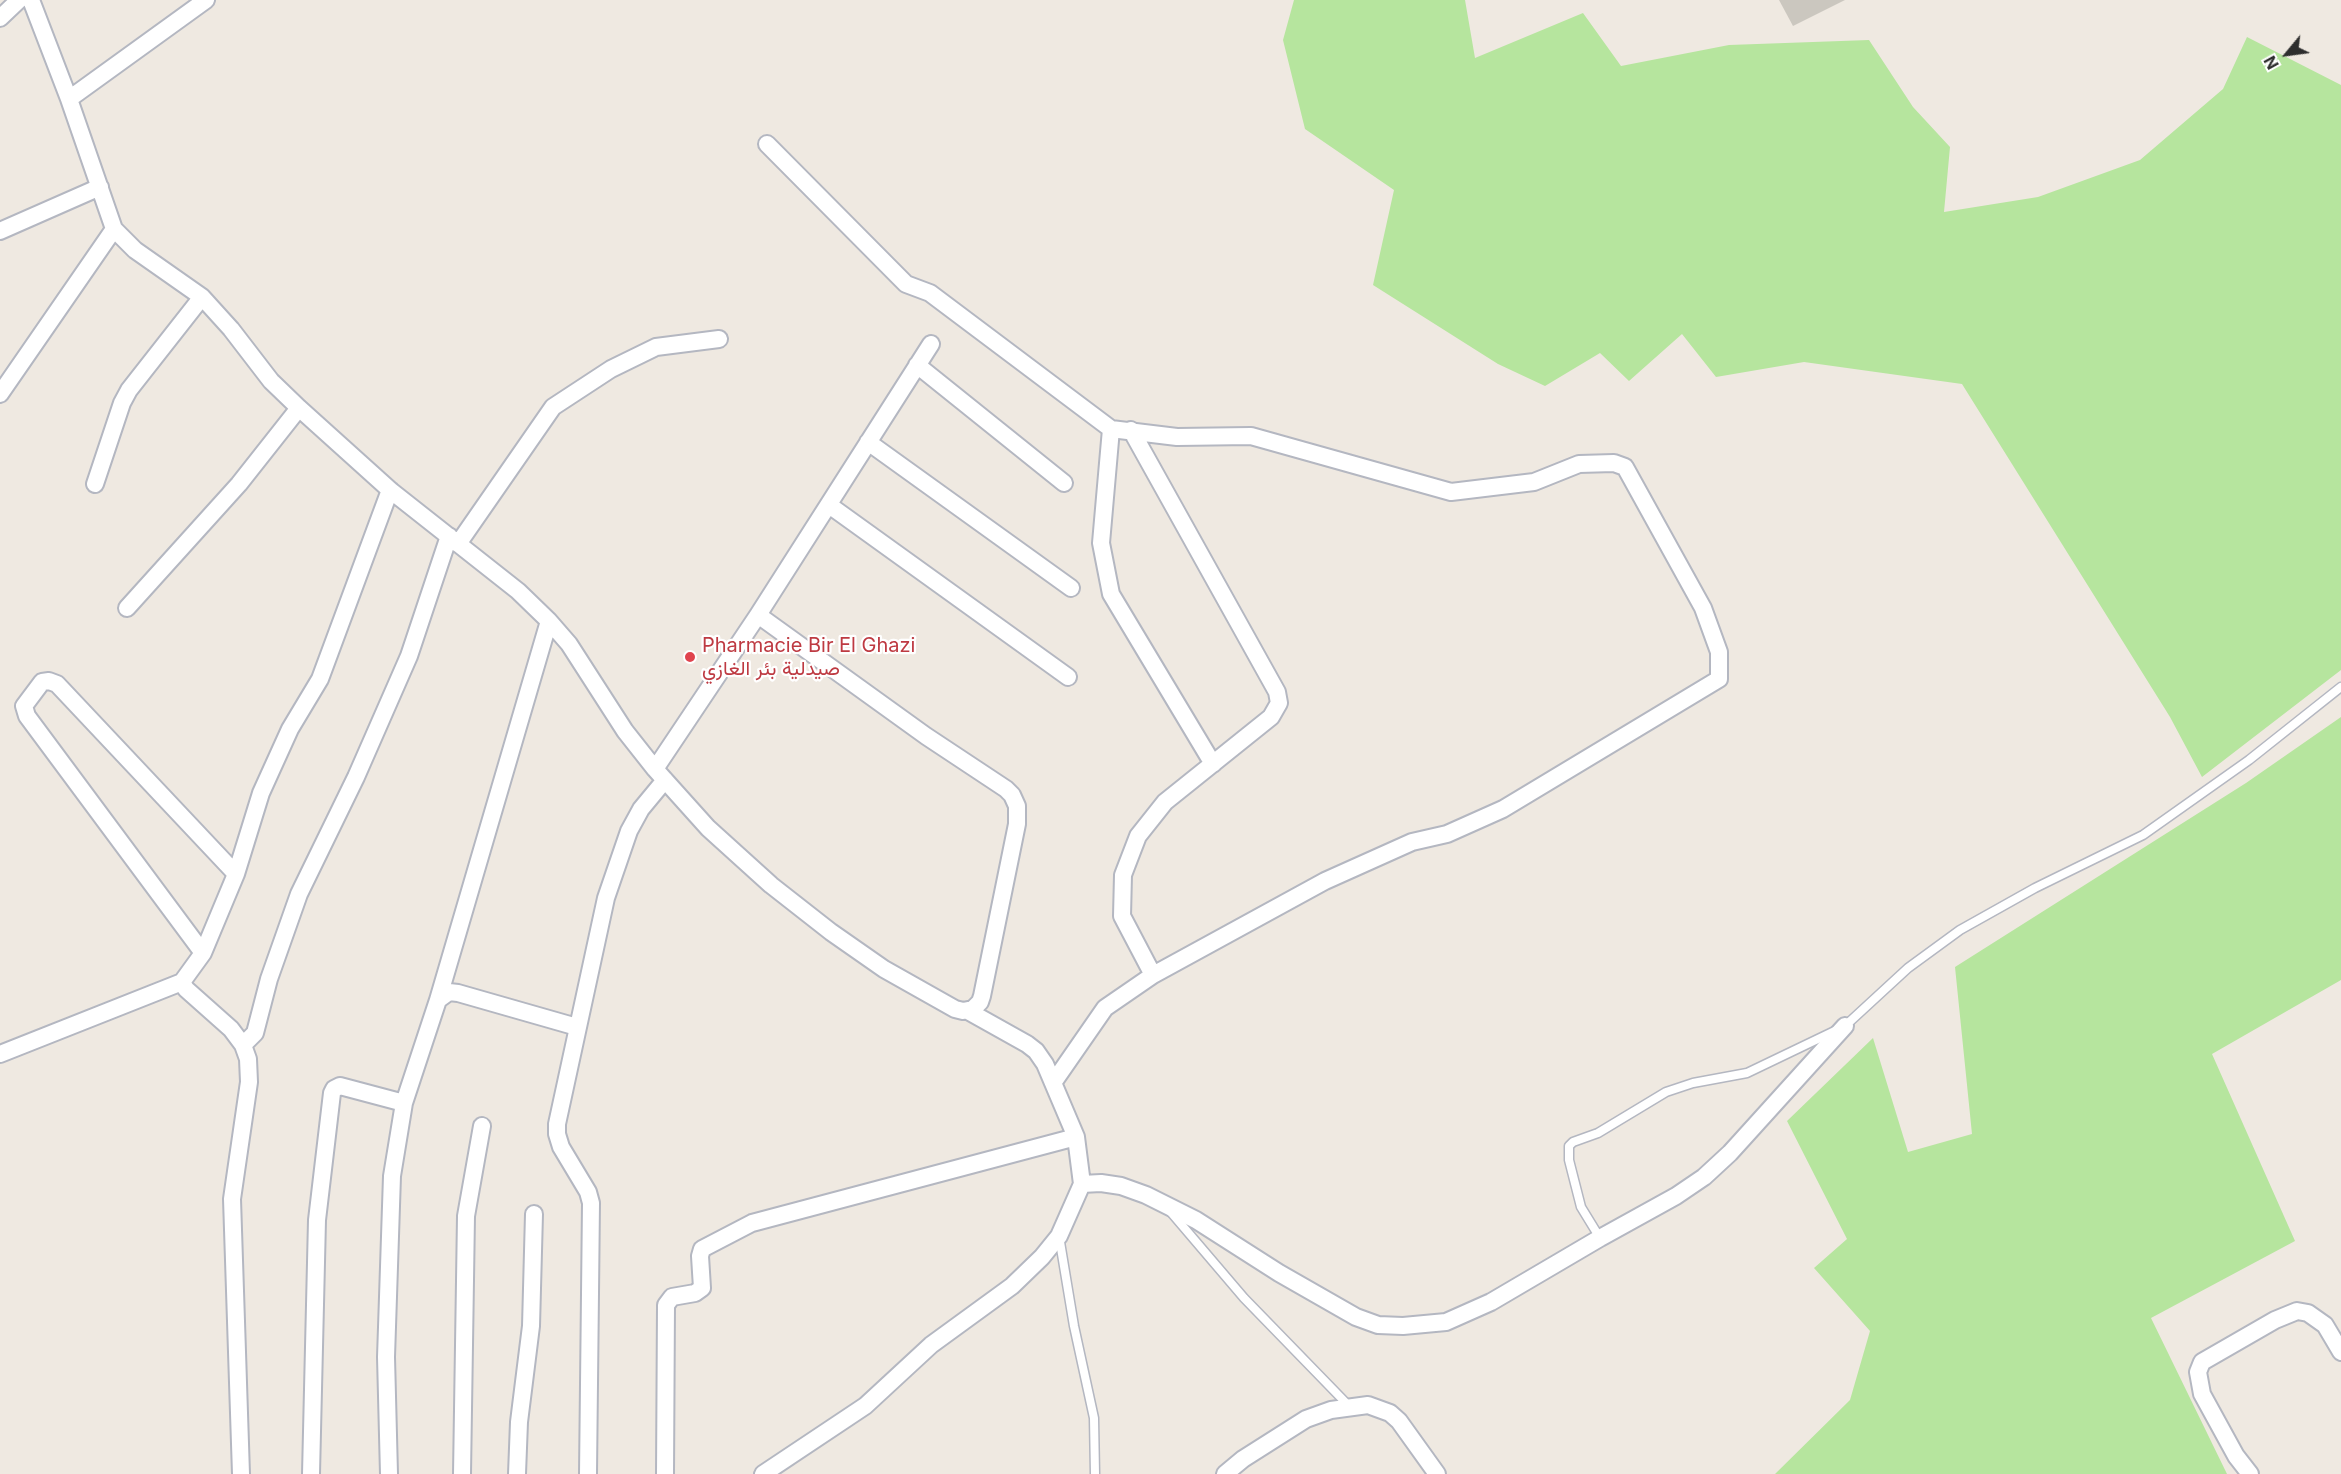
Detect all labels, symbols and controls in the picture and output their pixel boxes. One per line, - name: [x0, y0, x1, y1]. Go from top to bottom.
- north arrow: [2257, 24, 2317, 84]
- text: N: [2260, 53, 2283, 73]
- place label: Pharmacie Bir El Ghazi صيدلية بئر الغازي: [702, 634, 915, 681]
- marker: Pharmacie Bir El Ghazi صيدلية بئر الغازي: [683, 650, 697, 664]

